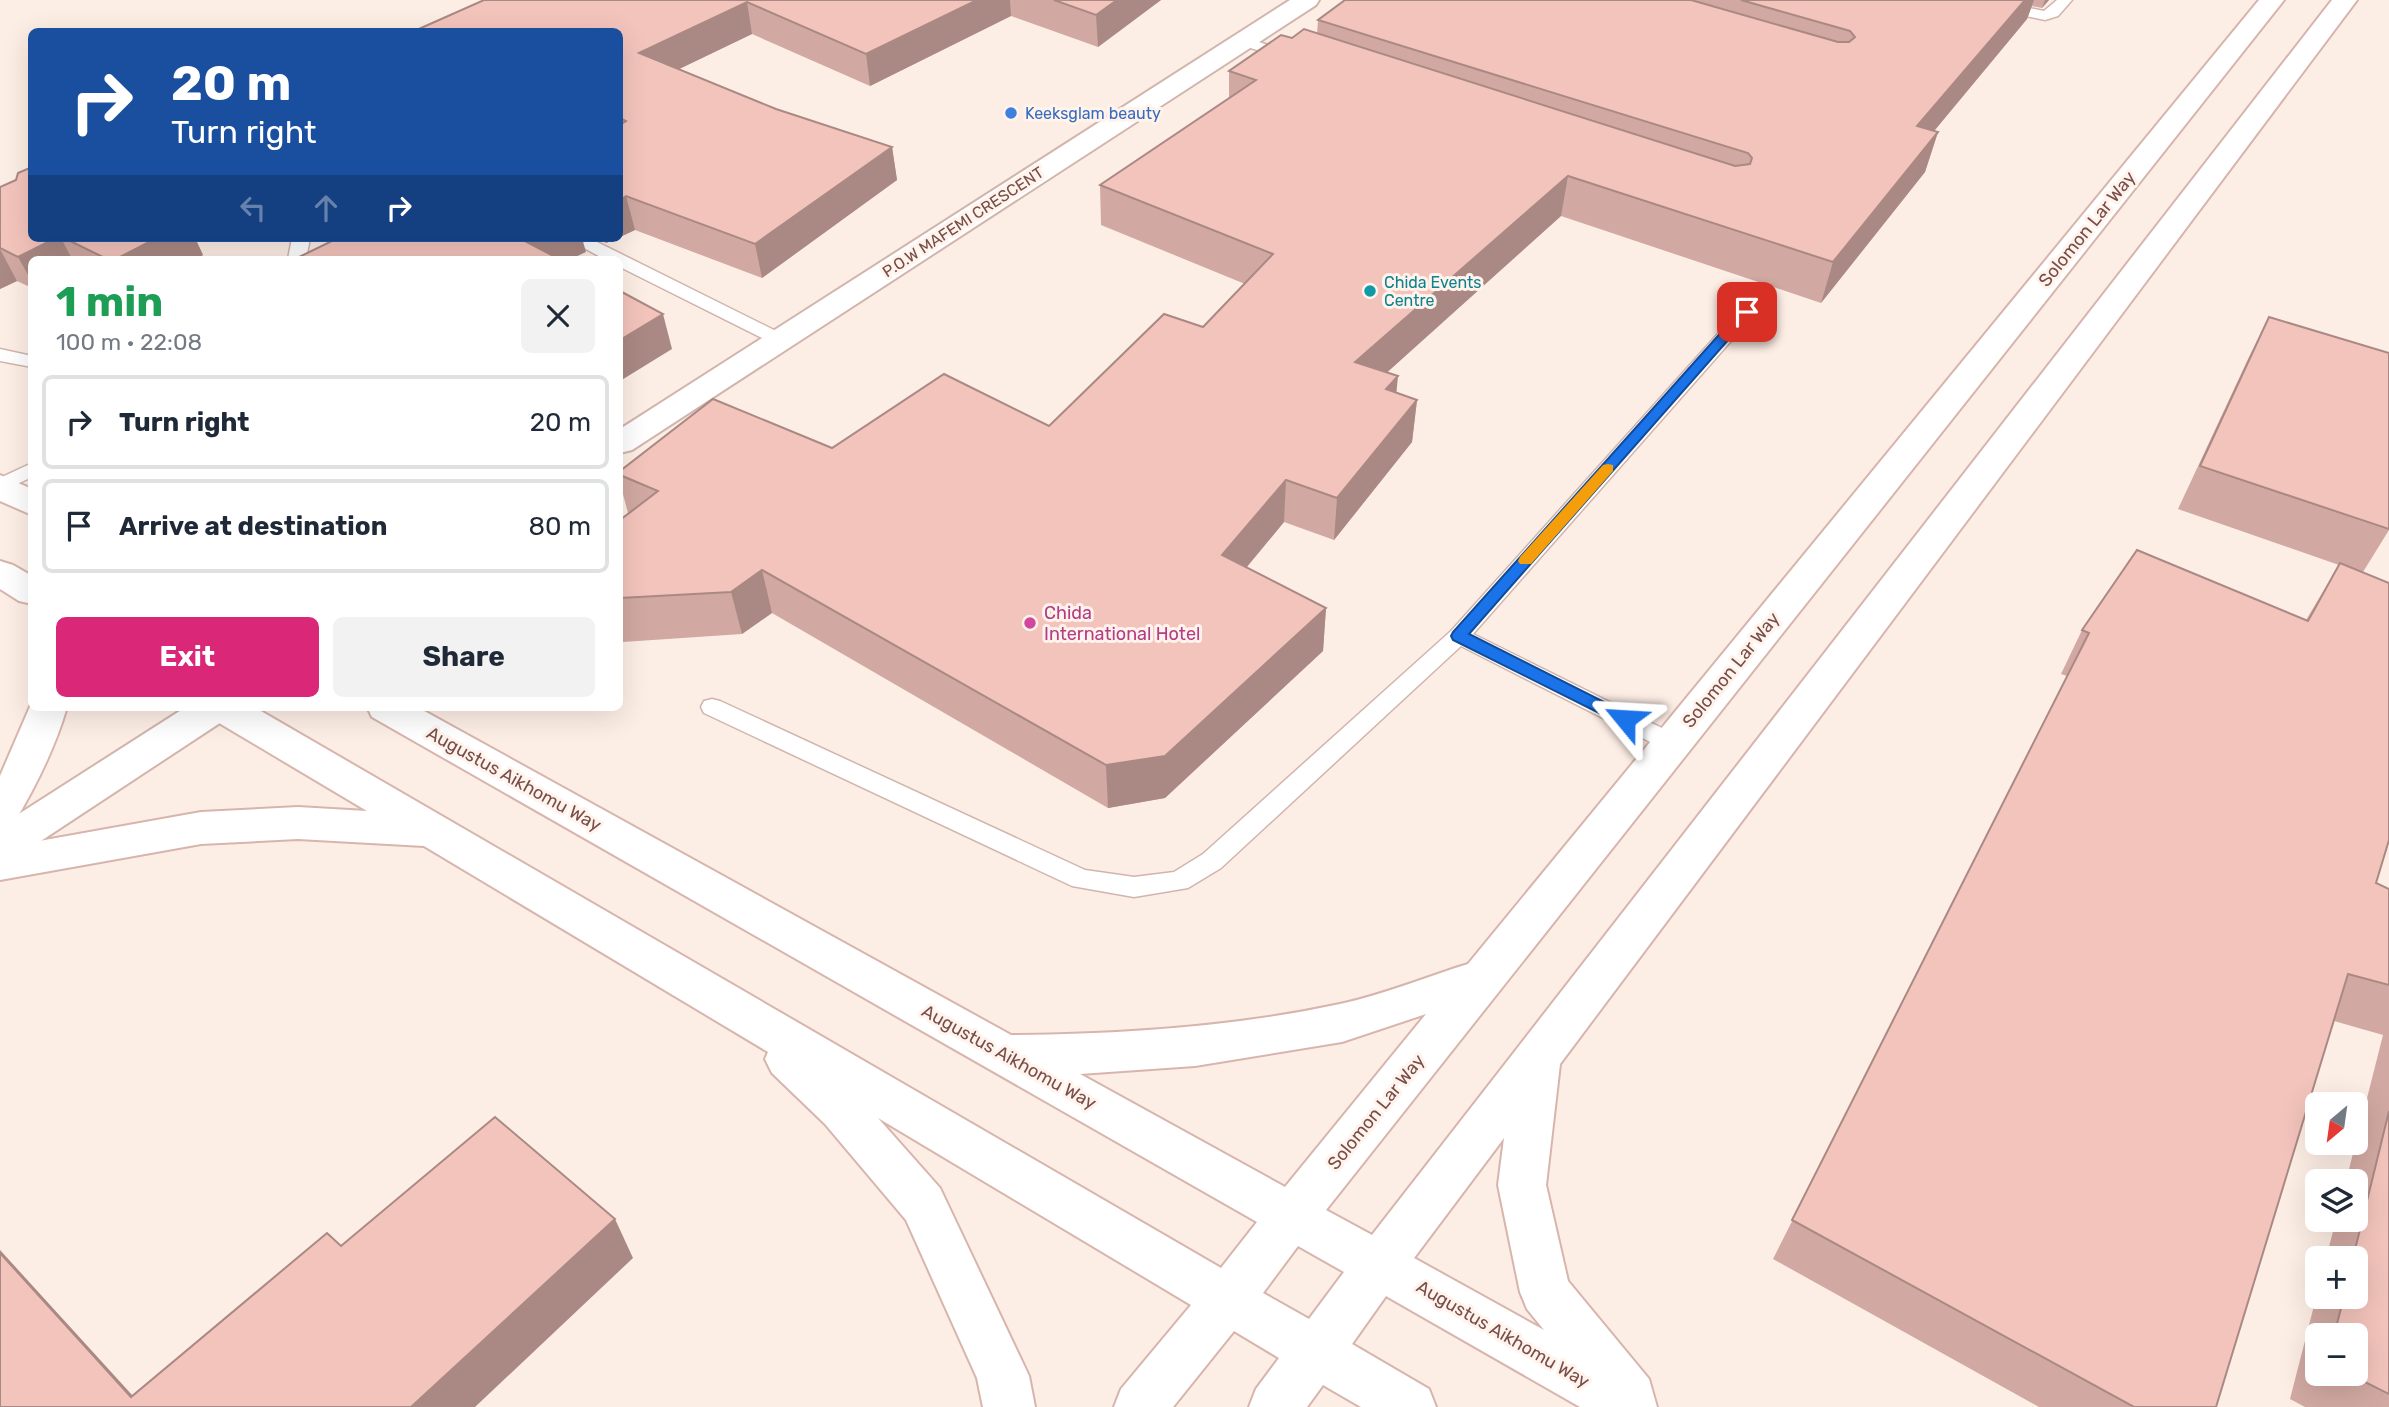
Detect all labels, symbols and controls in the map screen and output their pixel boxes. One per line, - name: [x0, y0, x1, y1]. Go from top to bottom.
- text: 20 m: [171, 54, 292, 112]
- icon: right: [56, 56, 147, 147]
- place label: Keeksglam beauty: [1025, 104, 1161, 123]
- marker: Keeksglam beauty: [1003, 105, 1019, 121]
- text: Turn right: [171, 113, 316, 151]
- street label: P.O.W MAFEMI CRESCENT: [879, 163, 1047, 281]
- street label: Solomon Lar Way: [2034, 167, 2140, 291]
- icon: left: [234, 189, 272, 227]
- icon: ahead: [307, 189, 345, 227]
- icon: right: [380, 189, 418, 227]
- place label: Chida Events Centre: [1384, 273, 1482, 310]
- text: 1 min: [56, 277, 163, 327]
- button: close: [521, 279, 595, 353]
- pin: [1717, 282, 1777, 342]
- marker: Chida Events Centre: [1362, 283, 1378, 299]
- icon: arrive: [1728, 293, 1766, 331]
- text: 100 m · 22:08: [56, 328, 202, 356]
- icon: right: [60, 403, 98, 441]
- text: Turn right: [119, 407, 249, 438]
- text: 20 m: [530, 407, 591, 438]
- icon: arrive: [60, 507, 98, 545]
- text: Arrive at destination: [119, 511, 387, 542]
- text: 80 m: [528, 511, 591, 542]
- place label: Chida International Hotel: [1044, 602, 1200, 645]
- street label: Solomon Lar Way: [1678, 608, 1784, 732]
- marker: Chida International Hotel: [1022, 615, 1038, 631]
- button: Exit: [56, 617, 319, 697]
- button: Share: [333, 617, 595, 697]
- position arrow: [1588, 682, 1662, 756]
- street label: Augustus Aikhomu Way: [423, 722, 605, 836]
- street label: Augustus Aikhomu Way: [918, 1000, 1100, 1114]
- street label: Solomon Lar Way: [1323, 1050, 1429, 1174]
- north arrow: [2305, 1092, 2368, 1155]
- map controls: [2305, 1092, 2368, 1386]
- button: layers: [2305, 1169, 2368, 1232]
- button: +: [2305, 1246, 2368, 1309]
- street label: Augustus Aikhomu Way: [1413, 1275, 1593, 1393]
- button: −: [2305, 1323, 2368, 1386]

